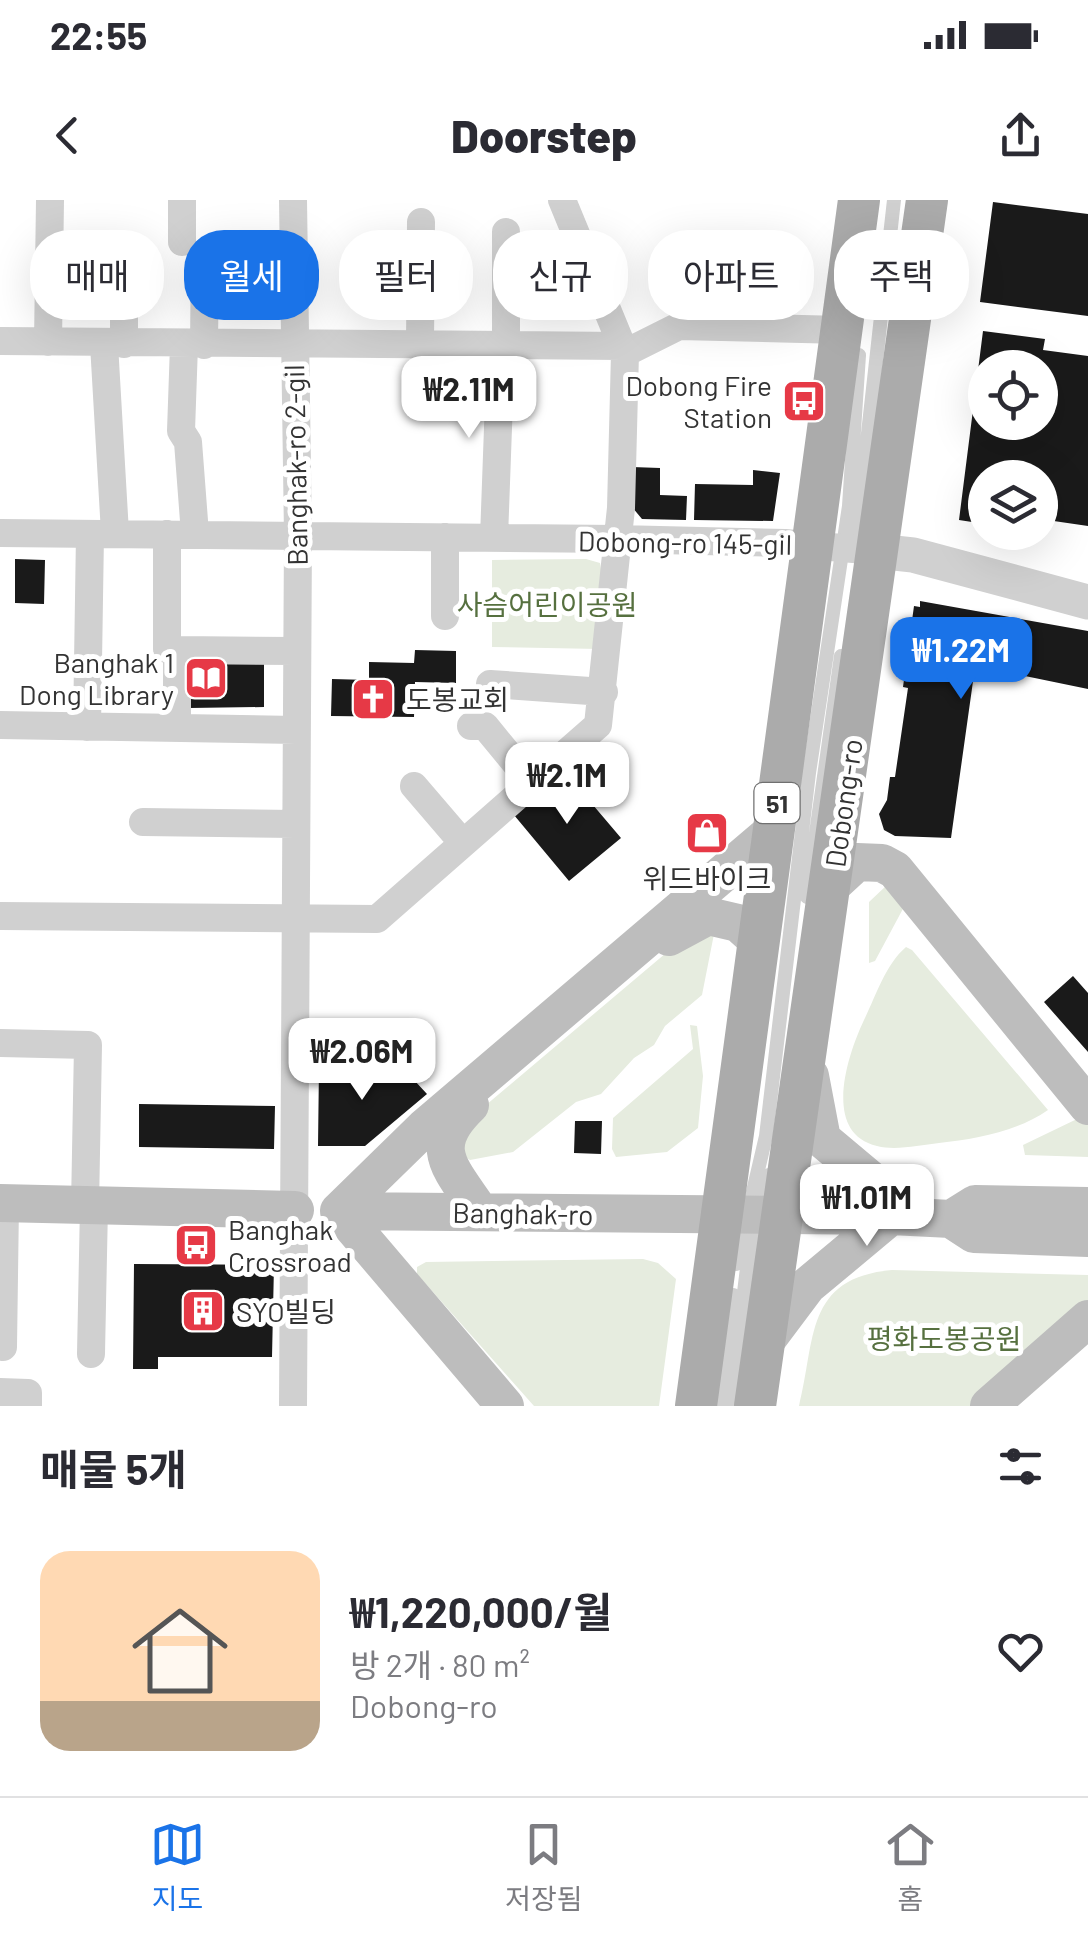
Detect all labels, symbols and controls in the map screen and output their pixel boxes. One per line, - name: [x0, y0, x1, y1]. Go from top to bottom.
- text: 22:55: [50, 12, 147, 58]
- icon: back: [40, 108, 95, 163]
- text: Doorstep: [451, 108, 637, 162]
- icon: share: [993, 108, 1048, 163]
- chip: 매매: [30, 230, 164, 320]
- chip: 월세: [184, 230, 319, 320]
- chip: 필터: [339, 230, 473, 320]
- chip: 신규: [493, 230, 628, 320]
- chip: 아파트: [648, 230, 814, 320]
- chip: 주택: [834, 230, 969, 320]
- map controls: [968, 350, 1058, 550]
- button: locate: [968, 350, 1058, 440]
- pin: ₩2.11M: [388, 356, 550, 441]
- street label: Banghak-ro 2-gil: [276, 364, 314, 566]
- place label: Dobong Fire Station: [625, 368, 772, 434]
- text: ₩2.11M: [423, 369, 515, 407]
- bus stop icon: Dobong Fire Station: [781, 378, 827, 424]
- button: layers: [968, 460, 1058, 550]
- street label: Dobong-ro 145-gil: [578, 523, 792, 561]
- park label: 사슴어린이공원: [457, 587, 637, 621]
- pin: ₩1.22M: [880, 617, 1042, 702]
- text: ₩1.22M: [912, 630, 1010, 668]
- place label: Banghak 1 Dong Library: [19, 645, 174, 711]
- library icon: Banghak 1 Dong Library: [183, 655, 229, 701]
- church icon: 도봉교회: [350, 676, 396, 722]
- place label: 도봉교회: [406, 682, 509, 716]
- street label: Dobong-ro: [817, 737, 869, 869]
- pin: ₩2.1M: [497, 742, 637, 827]
- text: ₩2.1M: [527, 755, 607, 793]
- road number: 51: [754, 783, 800, 823]
- shop icon: 위드바이크: [684, 810, 730, 856]
- place label: 위드바이크: [643, 861, 771, 895]
- pin: ₩2.06M: [281, 1018, 443, 1103]
- text: ₩2.06M: [311, 1031, 413, 1069]
- pin: ₩1.01M: [786, 1164, 948, 1249]
- text: ₩1.01M: [822, 1177, 912, 1215]
- street label: Banghak-ro: [452, 1195, 594, 1231]
- place label: Banghak Crossroad: [228, 1212, 352, 1278]
- bus stop icon: Banghak Crossroad: [173, 1222, 219, 1268]
- building icon: SYO빌딩: [180, 1288, 226, 1334]
- place label: SYO빌딩: [236, 1294, 336, 1328]
- park label: 평화도봉공원: [867, 1321, 1021, 1355]
- icon: filters: [993, 1439, 1048, 1494]
- text: 매물 5개: [40, 1443, 187, 1493]
- text: ₩1,220,000/월: [350, 1586, 612, 1636]
- icon: home: [120, 1591, 240, 1711]
- icon: heart: [993, 1624, 1048, 1679]
- text: 방 2개 · 80 m²: [350, 1645, 530, 1683]
- text: Dobong-ro: [350, 1686, 498, 1724]
- tab: 지도: [150, 1817, 205, 1917]
- tab: 저장됨: [505, 1817, 583, 1917]
- tab: 홈: [883, 1817, 938, 1917]

